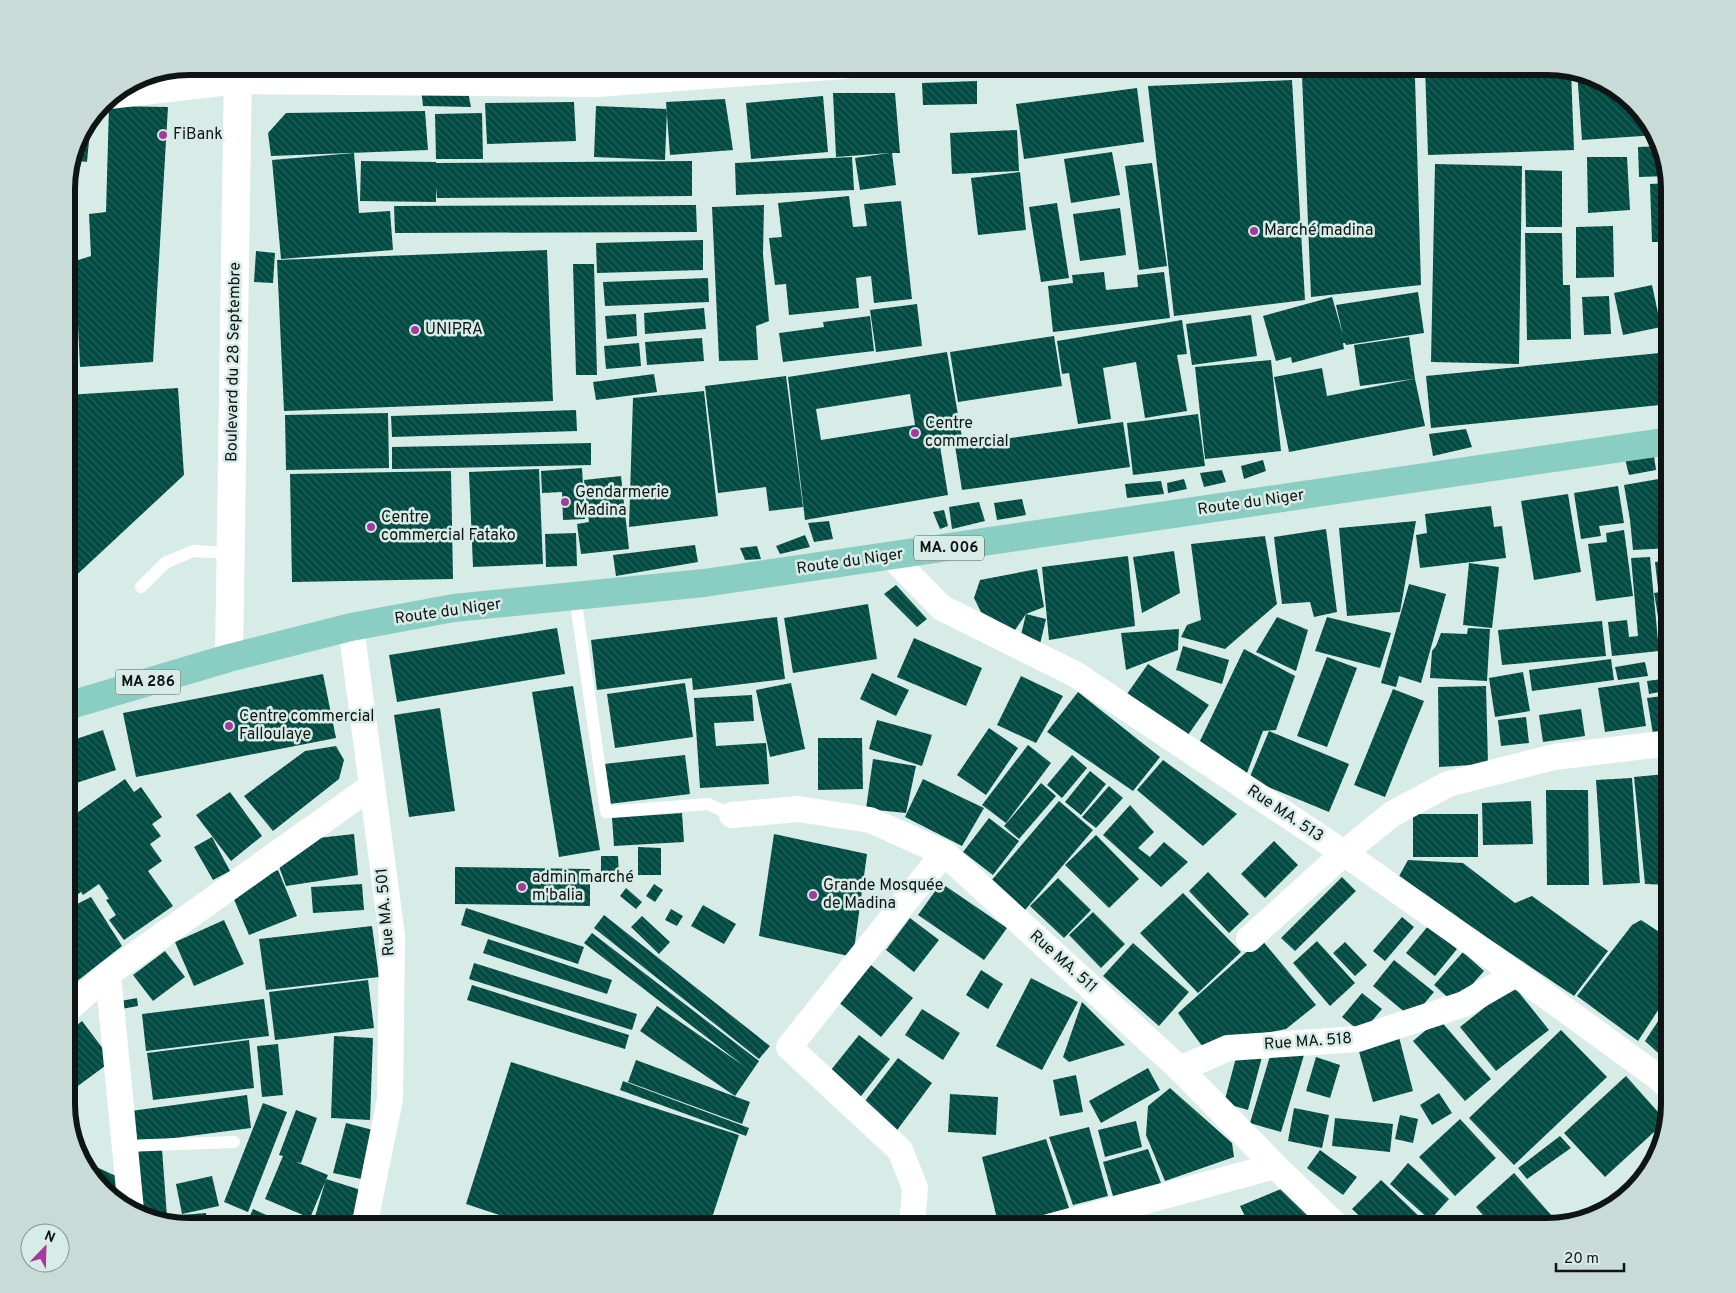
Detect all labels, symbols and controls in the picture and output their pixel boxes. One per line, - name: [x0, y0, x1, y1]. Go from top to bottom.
- place label: FiBank: [173, 125, 223, 145]
- marker: FiBank: [157, 129, 169, 141]
- place label: Marché madina: [1264, 221, 1373, 241]
- marker: Marché madina: [1248, 225, 1260, 237]
- street label: Boulevard du 28 Septembre: [222, 262, 246, 462]
- place label: UNIPRA: [425, 320, 483, 340]
- marker: UNIPRA: [409, 324, 421, 336]
- place label: Centre commercial: [925, 414, 1009, 452]
- marker: Centre commercial: [909, 427, 921, 439]
- place label: Gendarmerie Madina: [575, 483, 669, 521]
- street label: Route du Niger: [1196, 486, 1306, 520]
- marker: Gendarmerie Madina: [559, 496, 571, 508]
- place label: Centre commercial Fatako: [381, 508, 516, 546]
- marker: Centre commercial Fatako: [365, 521, 377, 533]
- road number: MA. 006: [914, 536, 984, 560]
- street label: Route du Niger: [795, 545, 905, 579]
- street label: Route du Niger: [393, 595, 503, 629]
- road number: MA 286: [116, 670, 180, 694]
- place label: Centre commercial Falloulaye: [239, 707, 374, 745]
- marker: Centre commercial Falloulaye: [223, 720, 235, 732]
- street label: Rue MA. 513: [1243, 781, 1327, 847]
- street label: Rue MA. 501: [372, 867, 400, 957]
- place label: admin marché m'balia: [532, 868, 634, 906]
- place label: Grande Mosquée de Madina: [823, 876, 943, 914]
- marker: admin marché m'balia: [516, 881, 528, 893]
- marker: Grande Mosquée de Madina: [807, 889, 819, 901]
- street label: Rue MA. 511: [1025, 926, 1101, 998]
- street label: Rue MA. 518: [1263, 1029, 1353, 1055]
- north arrow: [20, 1223, 70, 1273]
- text: N: [42, 1228, 57, 1247]
- scale bar: [1556, 1240, 1624, 1272]
- text: 20 m: [1564, 1250, 1599, 1269]

